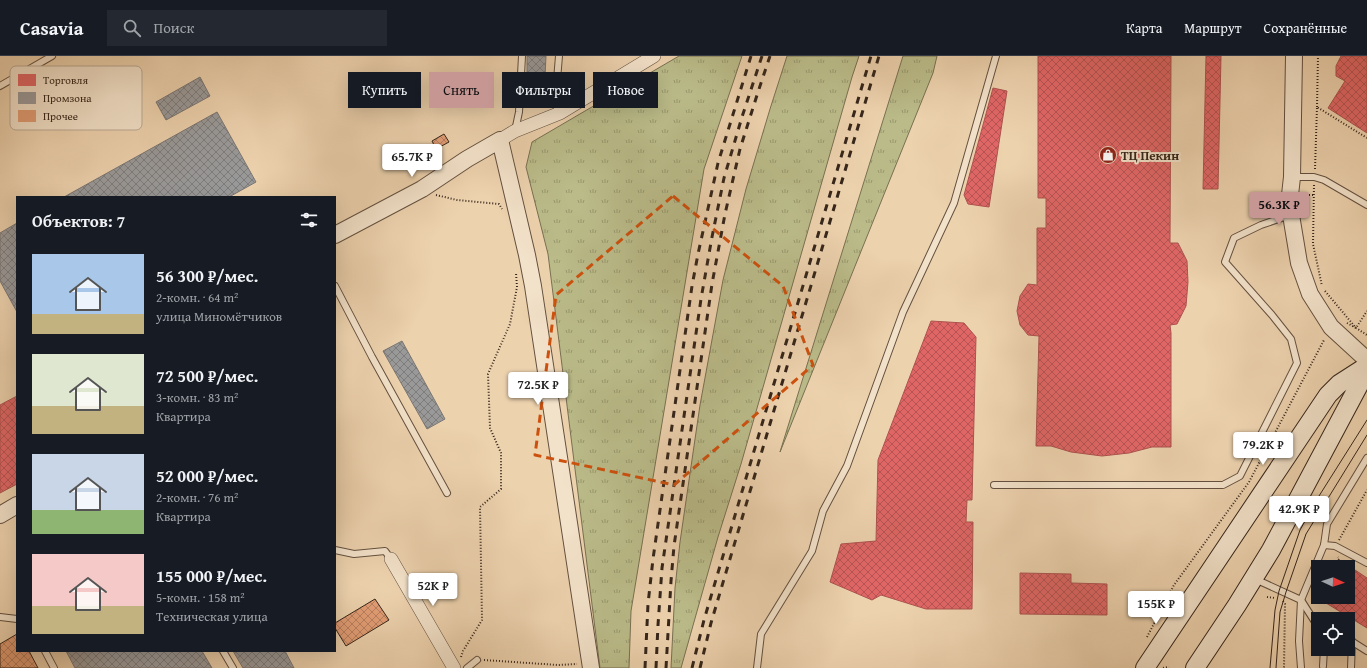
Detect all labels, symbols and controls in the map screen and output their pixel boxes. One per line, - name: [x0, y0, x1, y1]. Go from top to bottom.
- search box: [107, 10, 387, 46]
- text: Casavia: [20, 14, 83, 42]
- icon: search: [121, 17, 143, 39]
- text: Поиск: [153, 17, 194, 38]
- text: Карта: [1126, 18, 1162, 38]
- text: Маршрут: [1184, 18, 1242, 38]
- text: Сохранённые: [1264, 18, 1347, 38]
- legend: [10, 66, 142, 130]
- text: Торговля: [43, 72, 88, 88]
- chip: Купить: [348, 72, 421, 108]
- chip: Снять: [429, 72, 494, 108]
- chip: Фильтры: [502, 72, 585, 108]
- chip: Новое: [593, 72, 658, 108]
- text: Промзона: [43, 90, 92, 106]
- text: Прочее: [43, 108, 78, 124]
- pin: 65.7K ₽: [375, 144, 449, 178]
- shop icon: ТЦ Пекин: [1098, 145, 1118, 165]
- place label: ТЦ Пекин: [1121, 146, 1179, 165]
- text: 65.7K ₽: [391, 147, 433, 166]
- pin: 56.3K ₽: [1242, 192, 1316, 226]
- text: 56.3K ₽: [1258, 195, 1300, 214]
- text: Объектов: 7: [32, 208, 125, 233]
- icon: filters: [298, 209, 320, 231]
- text: 56 300 ₽/мес.: [156, 263, 258, 288]
- icon: home: [64, 270, 112, 318]
- text: 2-комн. · 64 m²: [156, 288, 238, 307]
- text: улица Миномётчиков: [156, 307, 282, 326]
- text: 72 500 ₽/мес.: [156, 363, 258, 388]
- icon: home: [64, 370, 112, 418]
- pin: 72.5K ₽: [501, 372, 575, 406]
- text: 72.5K ₽: [517, 375, 559, 394]
- text: 3-комн. · 83 m²: [156, 388, 238, 407]
- text: Квартира: [156, 407, 211, 426]
- pin: 79.2K ₽: [1226, 432, 1300, 466]
- text: 79.2K ₽: [1242, 435, 1284, 454]
- text: 52 000 ₽/мес.: [156, 463, 258, 488]
- icon: home: [64, 470, 112, 518]
- text: 2-комн. · 76 m²: [156, 488, 238, 507]
- pin: 42.9K ₽: [1262, 496, 1336, 530]
- text: 42.9K ₽: [1278, 499, 1320, 518]
- text: Квартира: [156, 507, 211, 526]
- north arrow: [1311, 560, 1355, 604]
- map controls: [1311, 560, 1355, 656]
- text: 155 000 ₽/мес.: [156, 563, 267, 588]
- icon: home: [64, 570, 112, 618]
- pin: 52K ₽: [405, 573, 461, 607]
- text: 52K ₽: [417, 576, 449, 595]
- text: 5-комн. · 158 m²: [156, 588, 245, 607]
- pin: 155K ₽: [1123, 591, 1189, 625]
- text: 155K ₽: [1137, 594, 1175, 613]
- text: Техническая улица: [156, 607, 268, 626]
- button: locate: [1311, 612, 1355, 656]

